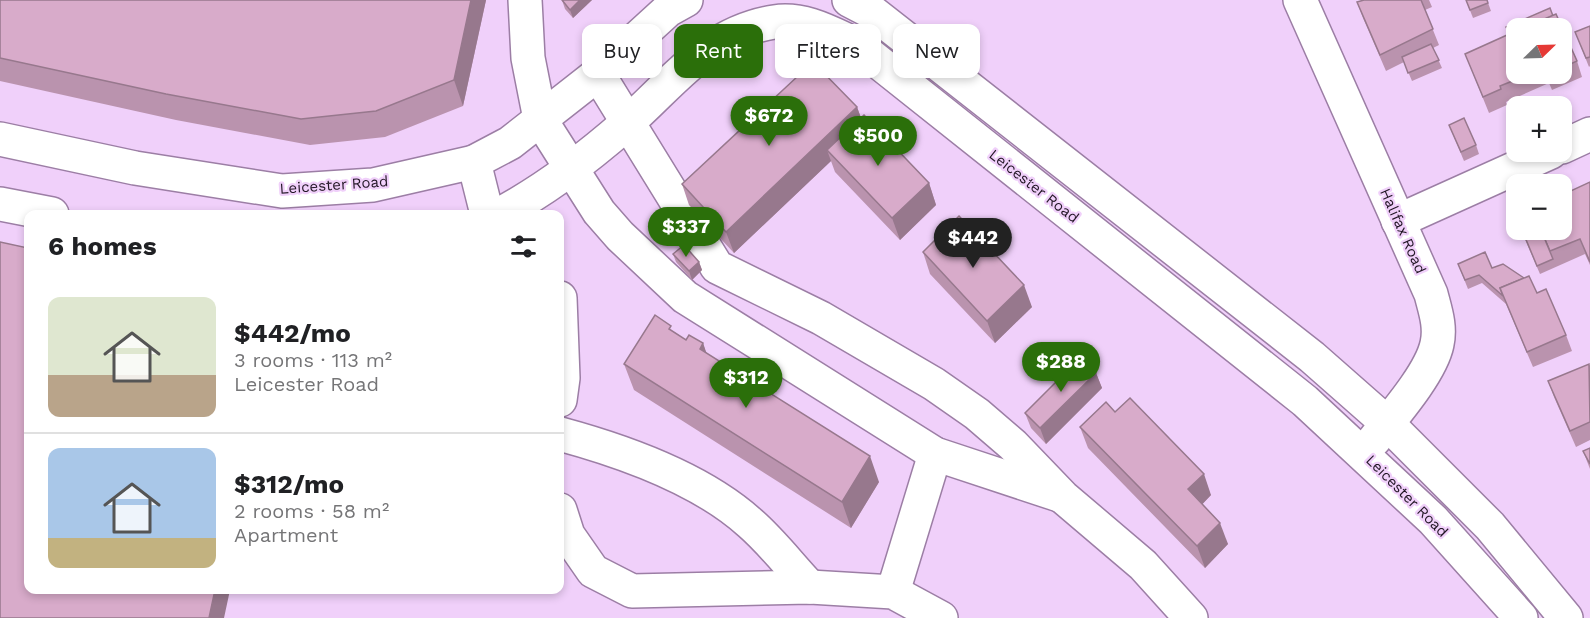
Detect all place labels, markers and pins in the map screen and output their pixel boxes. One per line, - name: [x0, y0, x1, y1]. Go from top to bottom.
- pin: $672: [733, 96, 805, 147]
- pin: $500: [842, 116, 914, 167]
- pin: $337: [650, 207, 722, 258]
- pin: $442: [937, 218, 1009, 269]
- pin: $288: [1025, 342, 1097, 393]
- pin: $312: [710, 358, 782, 409]

